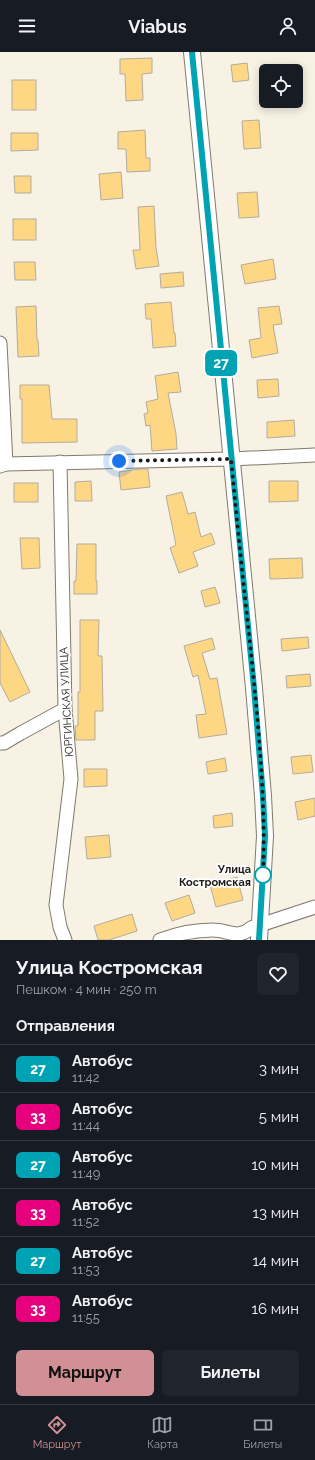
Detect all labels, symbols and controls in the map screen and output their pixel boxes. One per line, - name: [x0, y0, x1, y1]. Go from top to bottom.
- icon: menu: [16, 15, 38, 37]
- icon: person: [277, 15, 299, 37]
- text: Viabus: [128, 16, 187, 37]
- map controls: [259, 64, 303, 108]
- button: locate: [259, 64, 303, 108]
- line badge: 27: [203, 350, 239, 376]
- text: 27: [213, 355, 229, 371]
- your location: [109, 451, 129, 471]
- street label: ЮРГИНСКАЯ УЛИЦА: [57, 646, 76, 757]
- place label: Улица Костромская: [179, 863, 251, 889]
- marker: Улица Костромская: [254, 866, 272, 884]
- button: heart: [257, 953, 299, 995]
- text: Улица Костромская: [16, 956, 203, 978]
- text: Пешком · 4 мин · 250 m: [16, 982, 157, 997]
- text: Отправления: [16, 1017, 115, 1035]
- text: Автобус: [72, 1052, 133, 1070]
- text: 3 мин: [259, 1060, 299, 1078]
- text: 27: [30, 1061, 46, 1077]
- text: 11:42: [72, 1070, 99, 1085]
- text: Автобус: [72, 1100, 133, 1118]
- text: 5 мин: [259, 1108, 299, 1126]
- text: 33: [30, 1109, 46, 1125]
- text: 11:44: [72, 1118, 100, 1133]
- text: Автобус: [72, 1148, 133, 1166]
- text: 10 мин: [251, 1156, 299, 1174]
- text: 27: [30, 1157, 46, 1173]
- text: 11:49: [72, 1166, 100, 1181]
- text: Автобус: [72, 1196, 133, 1214]
- text: 13 мин: [253, 1204, 299, 1222]
- text: 33: [30, 1205, 46, 1221]
- text: 11:52: [72, 1214, 99, 1229]
- text: Автобус: [72, 1244, 133, 1262]
- text: 14 мин: [252, 1252, 299, 1270]
- text: 27: [30, 1253, 46, 1269]
- text: 11:53: [72, 1262, 100, 1277]
- text: Автобус: [72, 1292, 133, 1310]
- text: 16 мин: [252, 1300, 299, 1318]
- text: 33: [30, 1301, 46, 1317]
- text: 11:55: [72, 1310, 100, 1325]
- button: Маршрут: [16, 1350, 154, 1396]
- button: Билеты: [162, 1350, 299, 1396]
- tab: Маршрут: [33, 1414, 82, 1451]
- tab: Карта: [147, 1414, 178, 1451]
- tab: Билеты: [243, 1414, 282, 1451]

